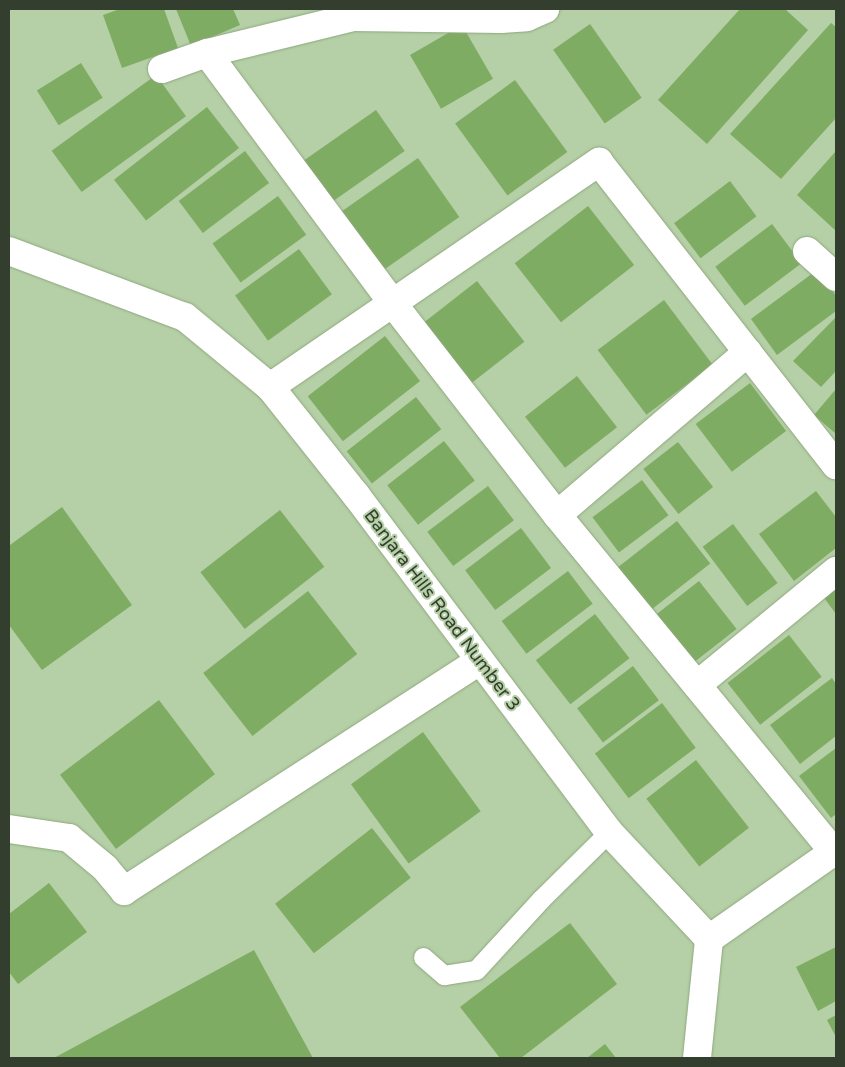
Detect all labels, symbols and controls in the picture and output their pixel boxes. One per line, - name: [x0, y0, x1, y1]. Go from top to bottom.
- street label: Banjara Hills Road Number 3: [359, 505, 525, 715]

